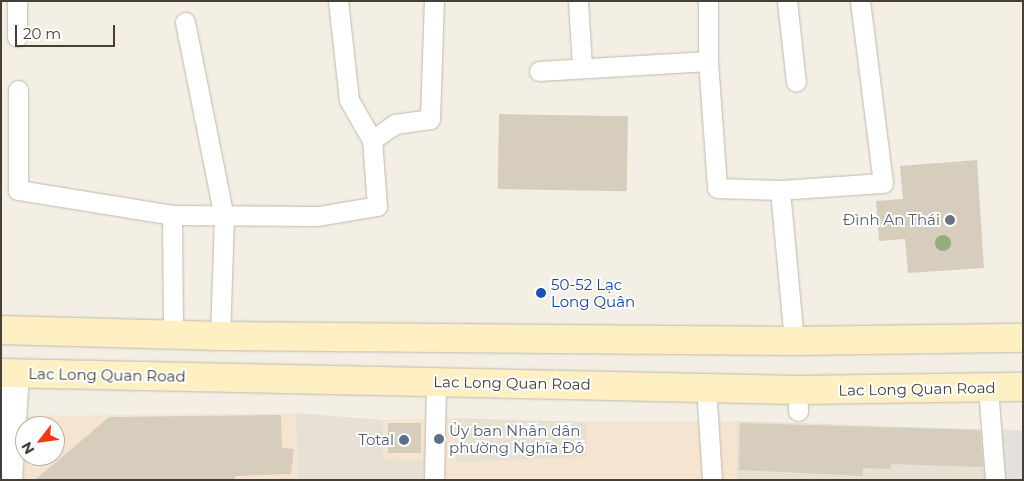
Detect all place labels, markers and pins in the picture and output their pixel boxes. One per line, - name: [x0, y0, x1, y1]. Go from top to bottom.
- place label: Đình An Thái: [843, 211, 940, 229]
- marker: Đình An Thái: [944, 214, 956, 226]
- place label: 50-52 Lạc Long Quân: [551, 275, 635, 310]
- marker: 50-52 Lạc Long Quân: [535, 287, 547, 299]
- place label: Ủy ban Nhân dân phường Nghĩa Đô: [449, 421, 584, 456]
- place label: Total: [358, 431, 394, 449]
- marker: Ủy ban Nhân dân phường Nghĩa Đô: [433, 433, 445, 445]
- marker: Total: [398, 434, 410, 446]

